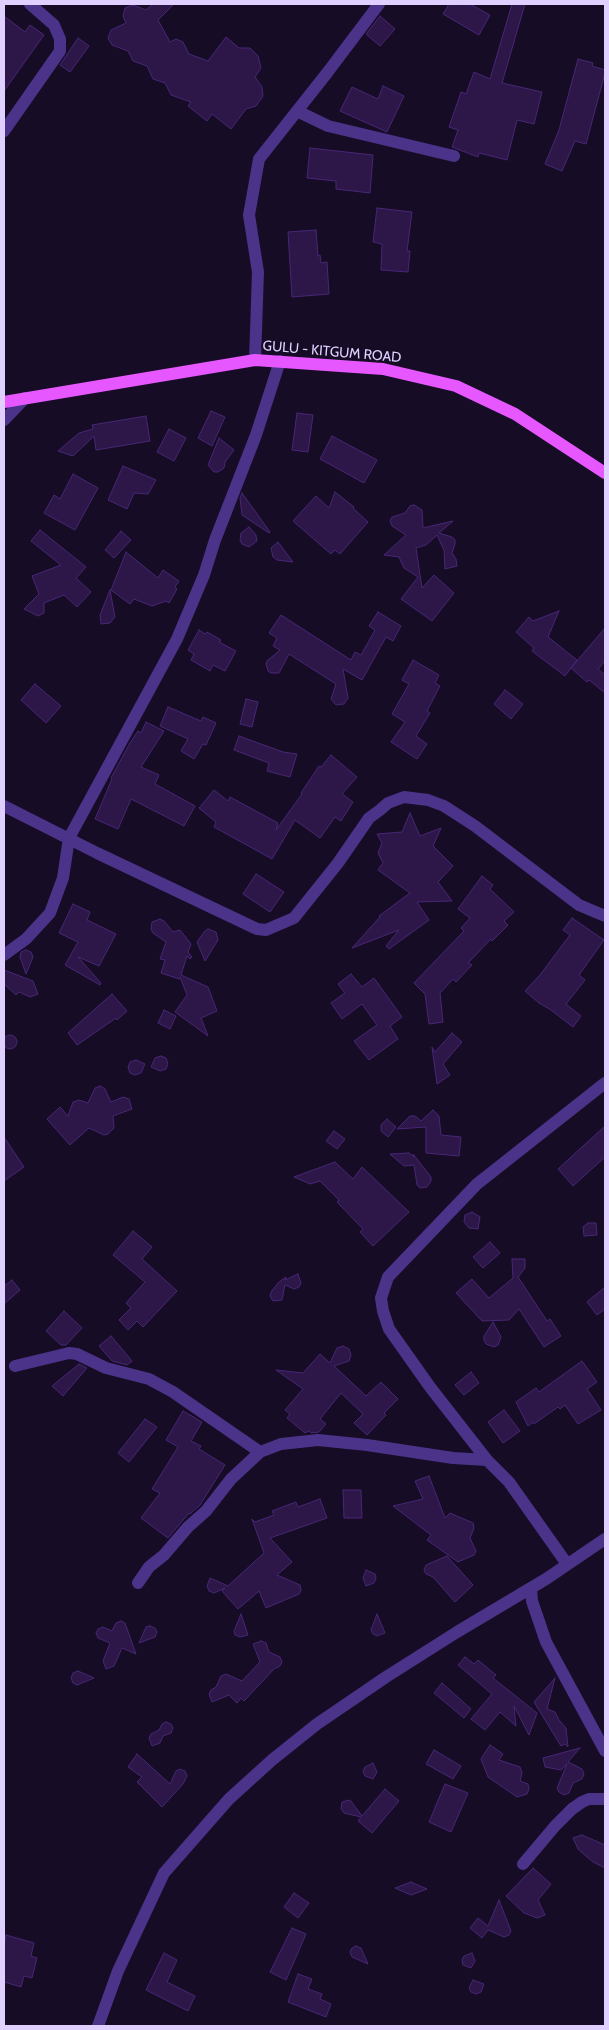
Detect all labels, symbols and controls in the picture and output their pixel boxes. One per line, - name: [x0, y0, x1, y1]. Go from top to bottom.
- street label: GULU - KITGUM ROAD: [262, 338, 402, 366]

